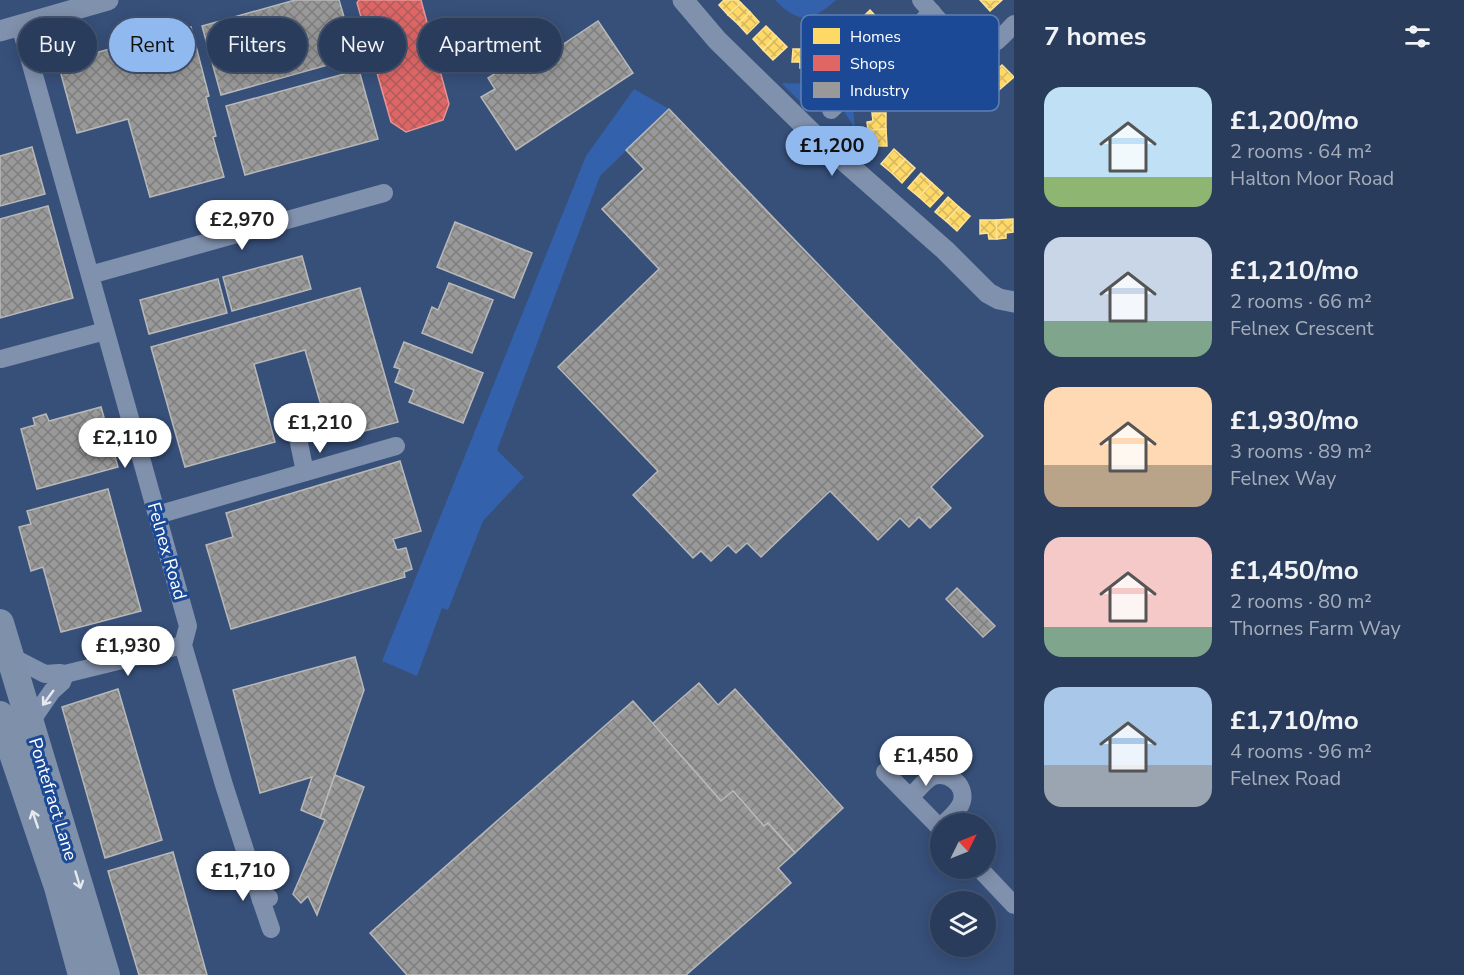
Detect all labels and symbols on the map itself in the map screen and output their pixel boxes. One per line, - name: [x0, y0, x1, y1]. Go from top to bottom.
- legend: [801, 15, 999, 111]
- text: Homes: [850, 26, 901, 48]
- text: Shops: [850, 53, 895, 75]
- text: Industry: [850, 80, 910, 102]
- pin: £1,200: [783, 126, 881, 177]
- pin: £2,970: [193, 200, 291, 251]
- pin: £1,210: [271, 403, 369, 454]
- pin: £2,110: [76, 418, 174, 469]
- street label: Felnex Road: [142, 500, 192, 602]
- pin: £1,930: [79, 626, 177, 677]
- one-way arrow: [41, 690, 54, 706]
- street label: Pontefract Lane: [23, 735, 83, 863]
- pin: £1,450: [877, 736, 975, 787]
- one-way arrow: [28, 810, 39, 829]
- north arrow: [930, 813, 996, 879]
- pin: £1,710: [194, 851, 292, 902]
- one-way arrow: [73, 870, 84, 889]

